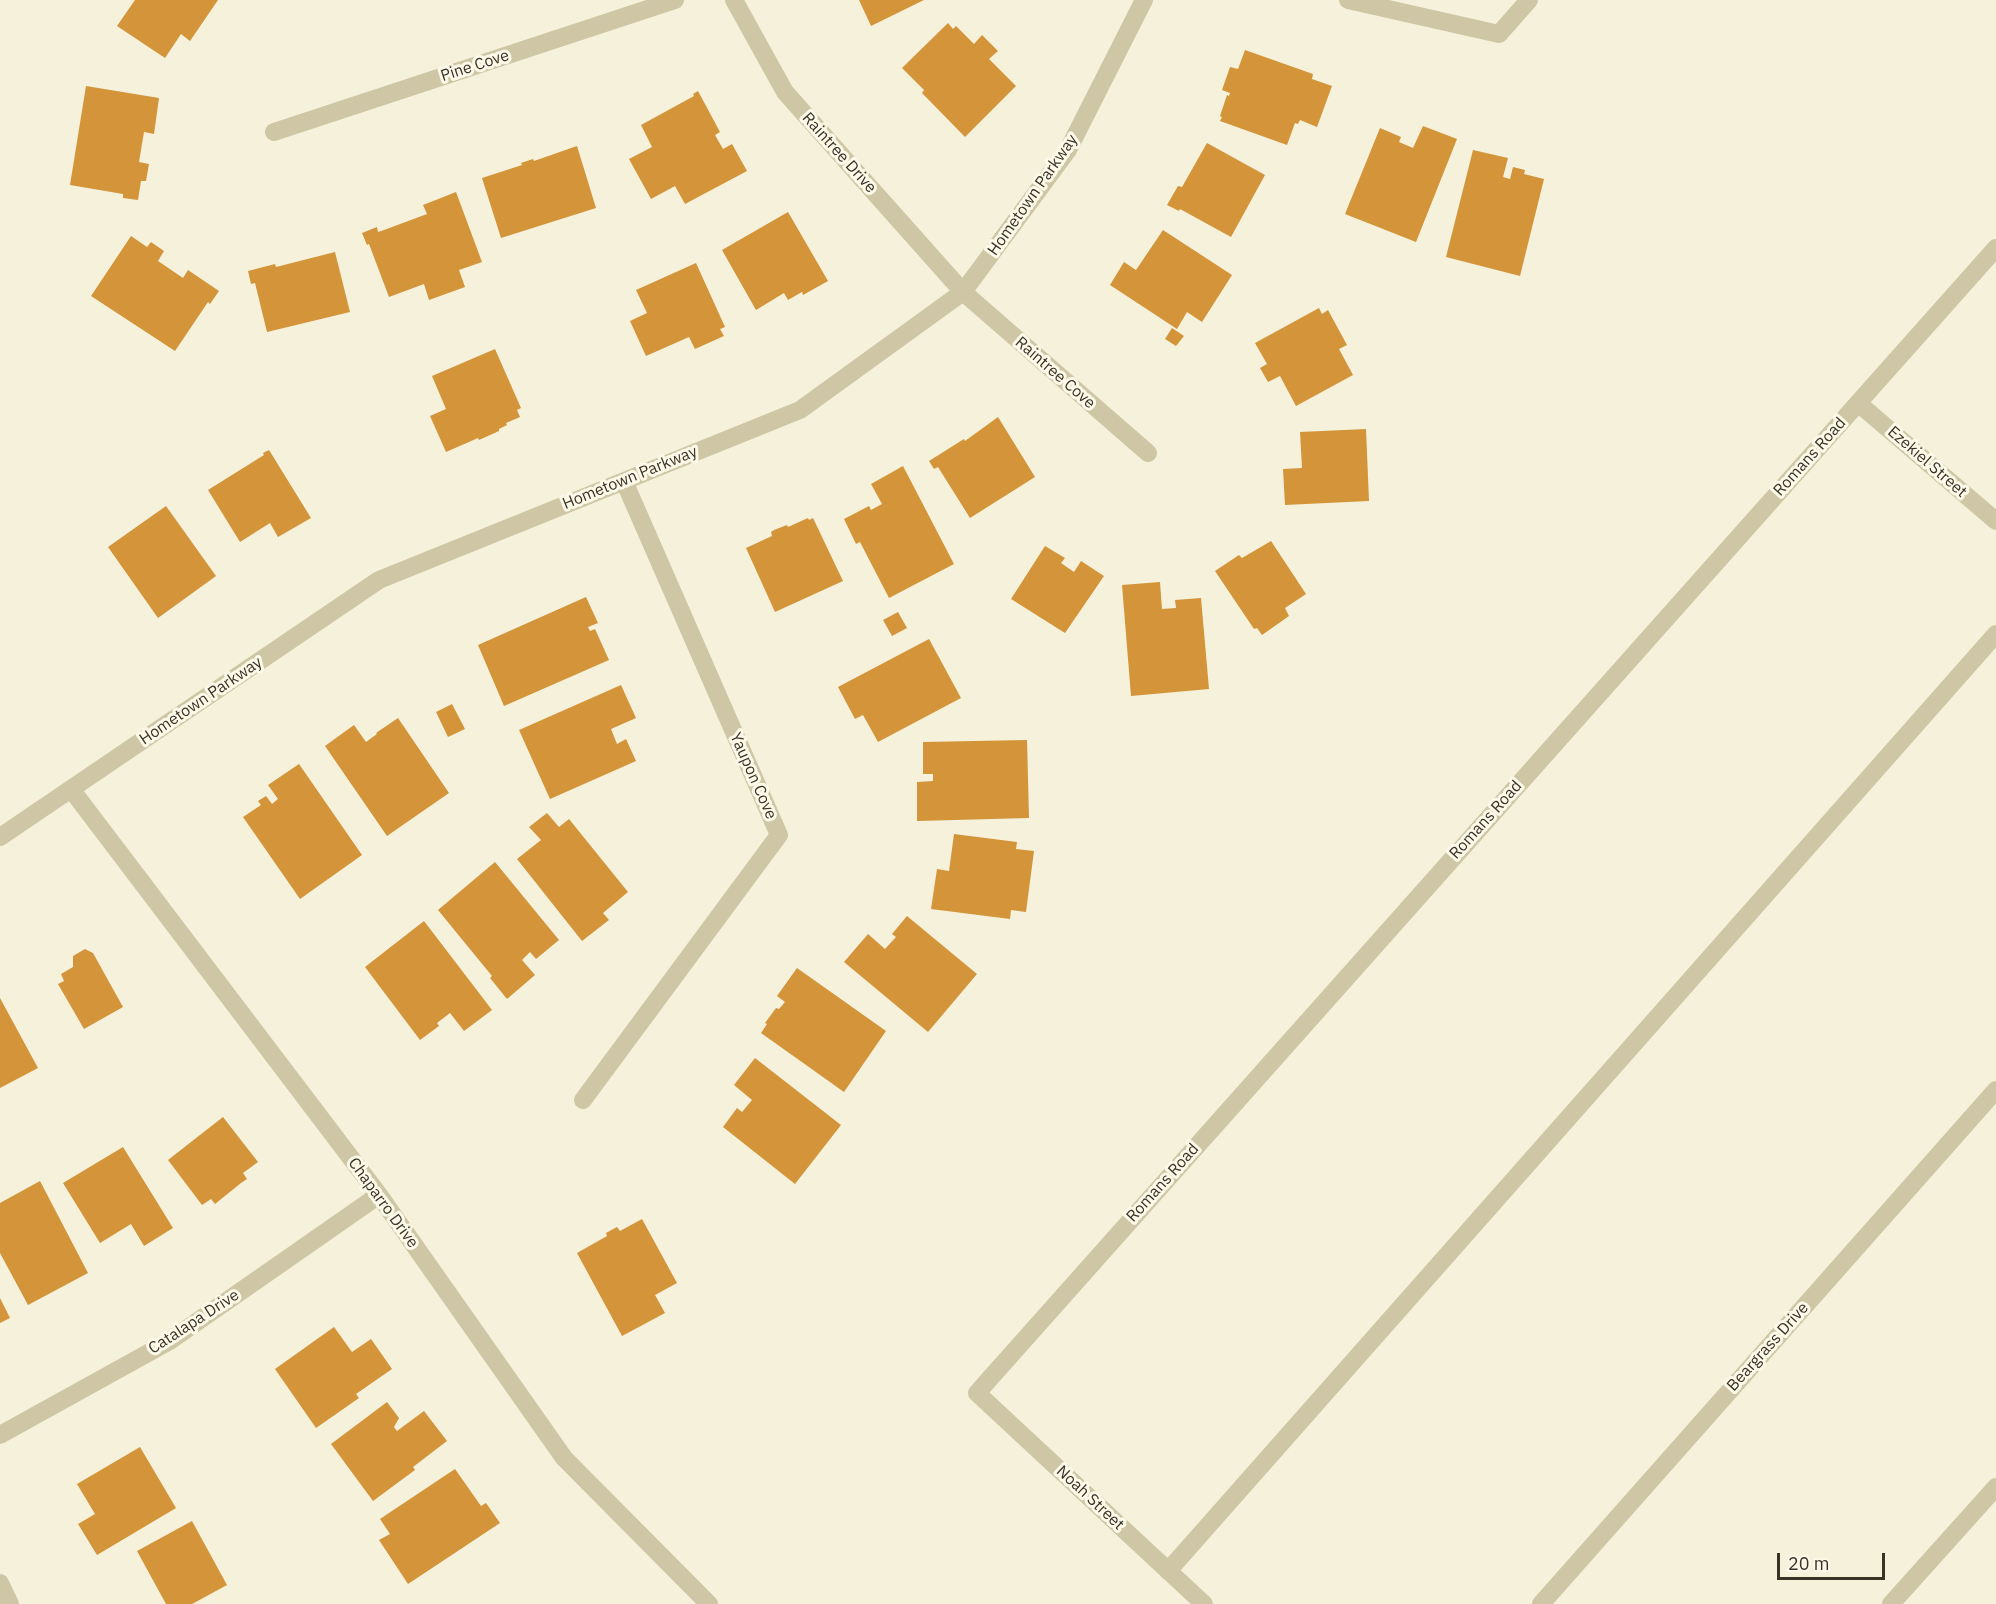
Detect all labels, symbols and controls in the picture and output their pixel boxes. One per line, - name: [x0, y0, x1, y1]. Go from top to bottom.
- street label: Pine Cove: [438, 46, 512, 86]
- street label: Raintree Drive: [798, 109, 880, 197]
- street label: Hometown Parkway: [984, 131, 1082, 259]
- street label: Raintree Cove: [1011, 333, 1099, 413]
- street label: Romans Road: [1770, 414, 1850, 500]
- street label: Ezekiel Street: [1883, 422, 1971, 502]
- street label: Hometown Parkway: [560, 442, 700, 514]
- street label: Hometown Parkway: [136, 653, 266, 749]
- street label: Yaupon Cove: [725, 730, 781, 822]
- street label: Romans Road: [1446, 777, 1526, 863]
- street label: Romans Road: [1123, 1140, 1203, 1226]
- street label: Chaparro Drive: [344, 1154, 422, 1252]
- street label: Catalapa Drive: [145, 1286, 243, 1358]
- street label: Beargrass Drive: [1723, 1299, 1813, 1395]
- street label: Noah Street: [1052, 1462, 1128, 1534]
- scale bar: [1780, 1541, 1888, 1579]
- text: 20 m: [1788, 1552, 1830, 1575]

